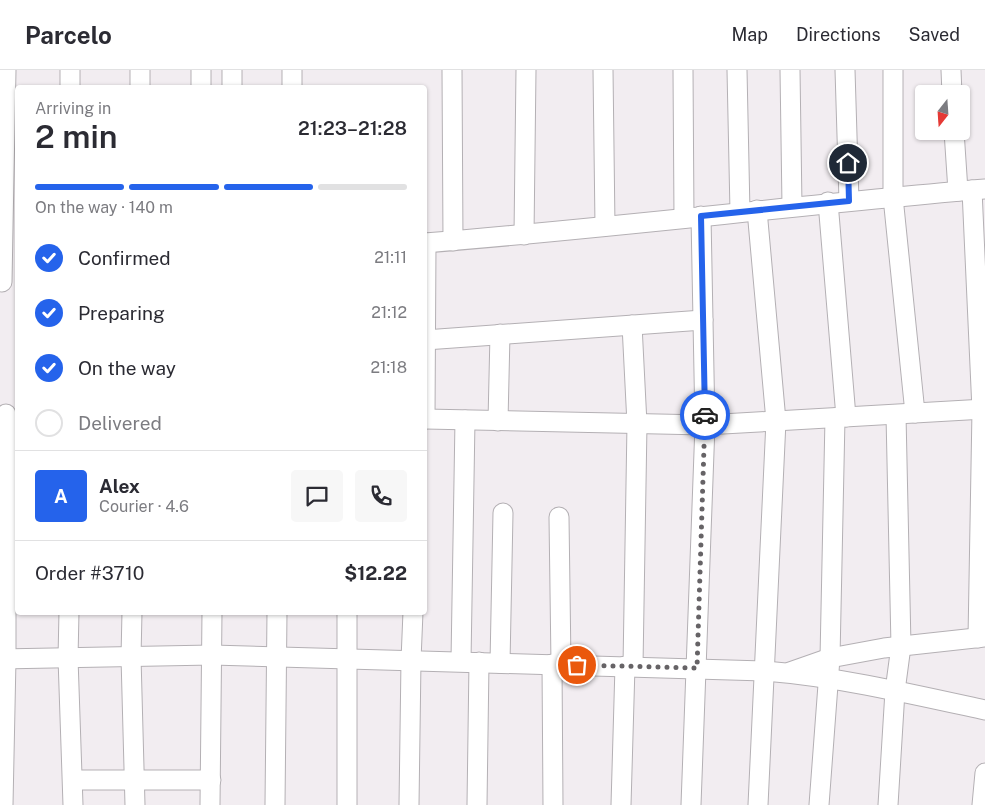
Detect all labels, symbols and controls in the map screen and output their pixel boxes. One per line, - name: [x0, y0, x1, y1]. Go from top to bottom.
- text: Parcelo: [25, 21, 112, 49]
- text: Map: [731, 24, 768, 45]
- text: Directions: [796, 24, 881, 45]
- text: Saved: [909, 24, 960, 45]
- north arrow: [915, 85, 970, 140]
- map controls: [915, 85, 970, 140]
- text: Arriving in: [35, 99, 111, 118]
- text: 21:23–21:28: [298, 117, 407, 139]
- text: 2 min: [35, 118, 118, 155]
- pin: [827, 142, 869, 184]
- icon: home: [834, 149, 862, 177]
- text: On the way · 140 m: [35, 198, 173, 217]
- icon: check: [35, 244, 63, 272]
- text: Confirmed: [78, 247, 171, 269]
- text: 21:11: [374, 248, 407, 267]
- icon: check: [35, 299, 63, 327]
- text: Preparing: [78, 302, 165, 324]
- text: 21:12: [371, 303, 407, 322]
- icon: check: [35, 354, 63, 382]
- text: On the way: [78, 357, 176, 379]
- text: 21:18: [370, 358, 407, 377]
- courier: [680, 390, 730, 440]
- icon: car: [691, 401, 719, 429]
- text: Delivered: [78, 412, 162, 434]
- button: chat: [291, 470, 343, 522]
- button: phone: [355, 470, 407, 522]
- text: Alex: [99, 475, 140, 497]
- text: A: [54, 485, 68, 507]
- text: Courier · 4.6: [99, 497, 189, 516]
- text: Order #3710: [35, 562, 144, 584]
- text: $12.22: [344, 562, 407, 584]
- pin: [556, 644, 598, 686]
- icon: bag: [563, 651, 591, 679]

